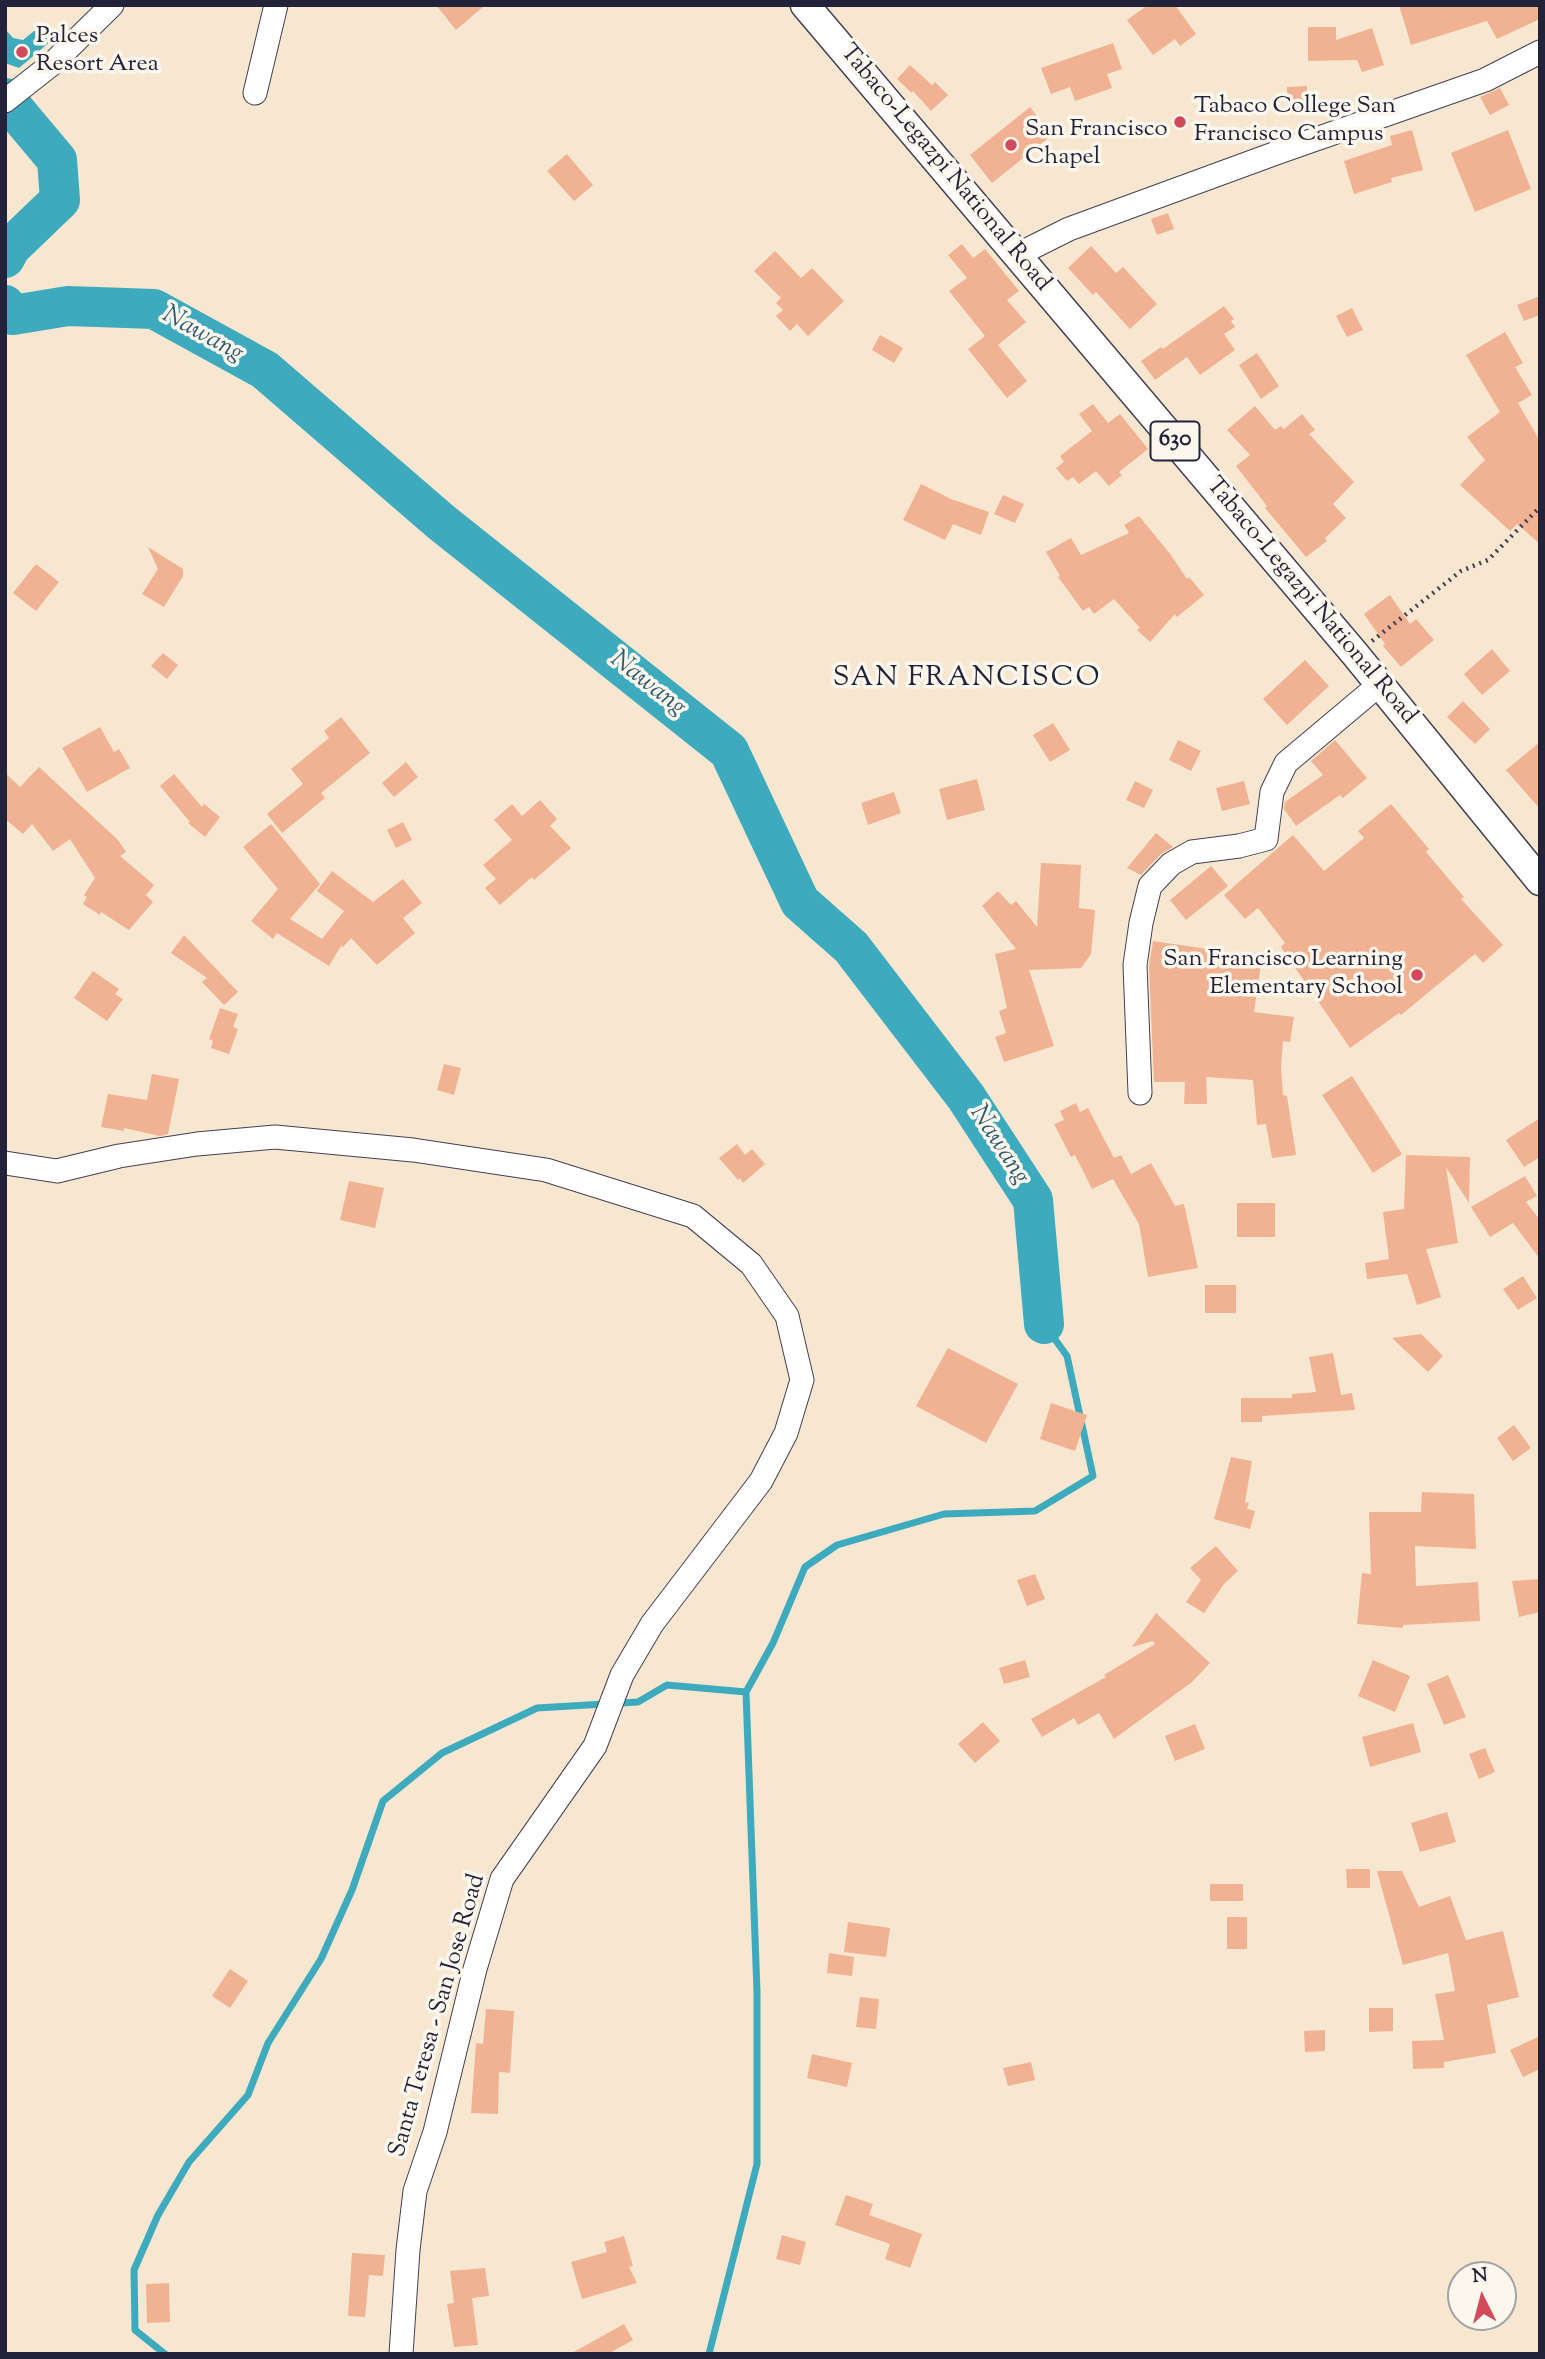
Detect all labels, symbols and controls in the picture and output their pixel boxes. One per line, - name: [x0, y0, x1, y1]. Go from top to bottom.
- place label: Palces Resort Area: [36, 24, 159, 80]
- street label: Tabaco-Legazpi National Road: [832, 40, 1056, 298]
- marker: Palces Resort Area: [14, 44, 30, 60]
- place label: Tabaco College San Francisco Campus: [1194, 94, 1396, 150]
- marker: Tabaco College San Francisco Campus: [1172, 114, 1188, 130]
- place label: San Francisco Chapel: [1025, 117, 1168, 173]
- marker: San Francisco Chapel: [1003, 137, 1019, 153]
- water label: Nawang: [156, 301, 248, 371]
- road number: 630: [1150, 422, 1200, 461]
- street label: Tabaco-Legazpi National Road: [1198, 473, 1422, 731]
- water label: Nawang: [602, 645, 692, 725]
- district label: SAN FRANCISCO: [834, 663, 1100, 697]
- place label: San Francisco Learning Elementary School: [1163, 947, 1403, 1003]
- marker: San Francisco Learning Elementary School: [1409, 967, 1425, 983]
- water label: Nawang: [961, 1100, 1035, 1192]
- street label: Santa Teresa - San Jose Road: [385, 1871, 493, 2161]
- north arrow: [1447, 2261, 1517, 2331]
- text: N: [1471, 2262, 1489, 2291]

